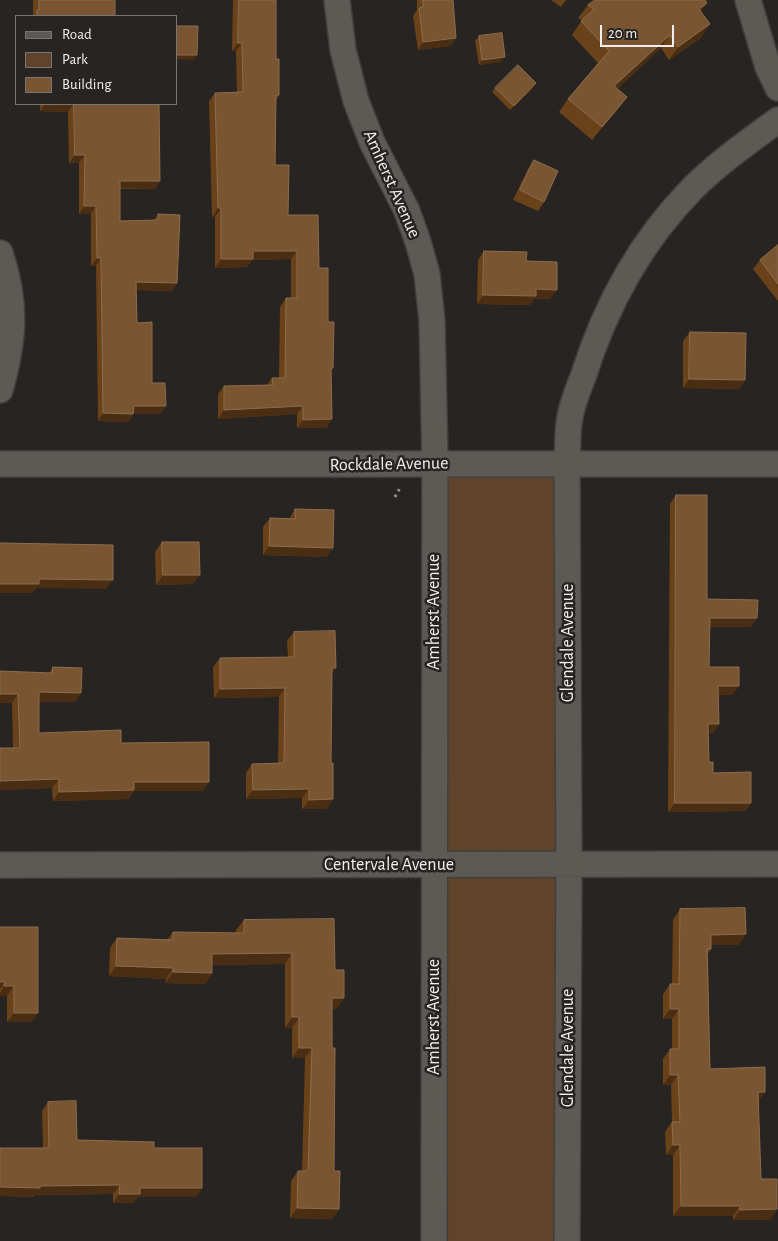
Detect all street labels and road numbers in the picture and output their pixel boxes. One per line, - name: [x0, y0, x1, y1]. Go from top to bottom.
- street label: Amherst Avenue: [359, 127, 425, 241]
- street label: Rockdale Avenue: [329, 452, 449, 476]
- street label: Amherst Avenue: [423, 554, 445, 670]
- street label: Glendale Avenue: [557, 584, 579, 702]
- street label: Centervale Avenue: [324, 854, 454, 876]
- street label: Amherst Avenue: [423, 959, 445, 1075]
- street label: Glendale Avenue: [557, 989, 579, 1107]

